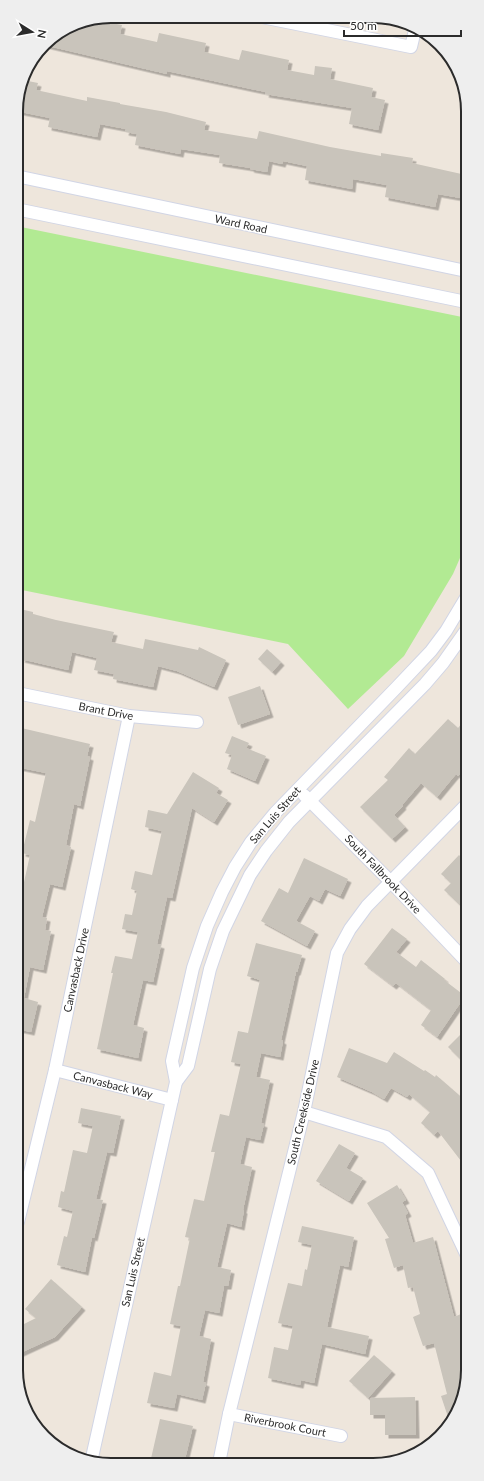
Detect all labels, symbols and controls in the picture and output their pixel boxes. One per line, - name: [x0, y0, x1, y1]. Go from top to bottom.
- north arrow: [12, 12, 52, 52]
- scale bar: [344, 12, 461, 38]
- text: 50 m: [350, 18, 377, 33]
- text: N: [35, 29, 49, 39]
- street label: Ward Road: [214, 212, 269, 235]
- street label: Brant Drive: [78, 699, 135, 722]
- street label: San Luis Street: [246, 784, 303, 846]
- street label: South Fallbrook Drive: [342, 832, 424, 916]
- street label: Canvasback Drive: [60, 926, 91, 1013]
- street label: South Creekside Drive: [284, 1058, 321, 1166]
- street label: Canvasback Way: [72, 1068, 155, 1101]
- street label: San Luis Street: [118, 1236, 147, 1308]
- street label: Riverbrook Court: [243, 1410, 327, 1439]

